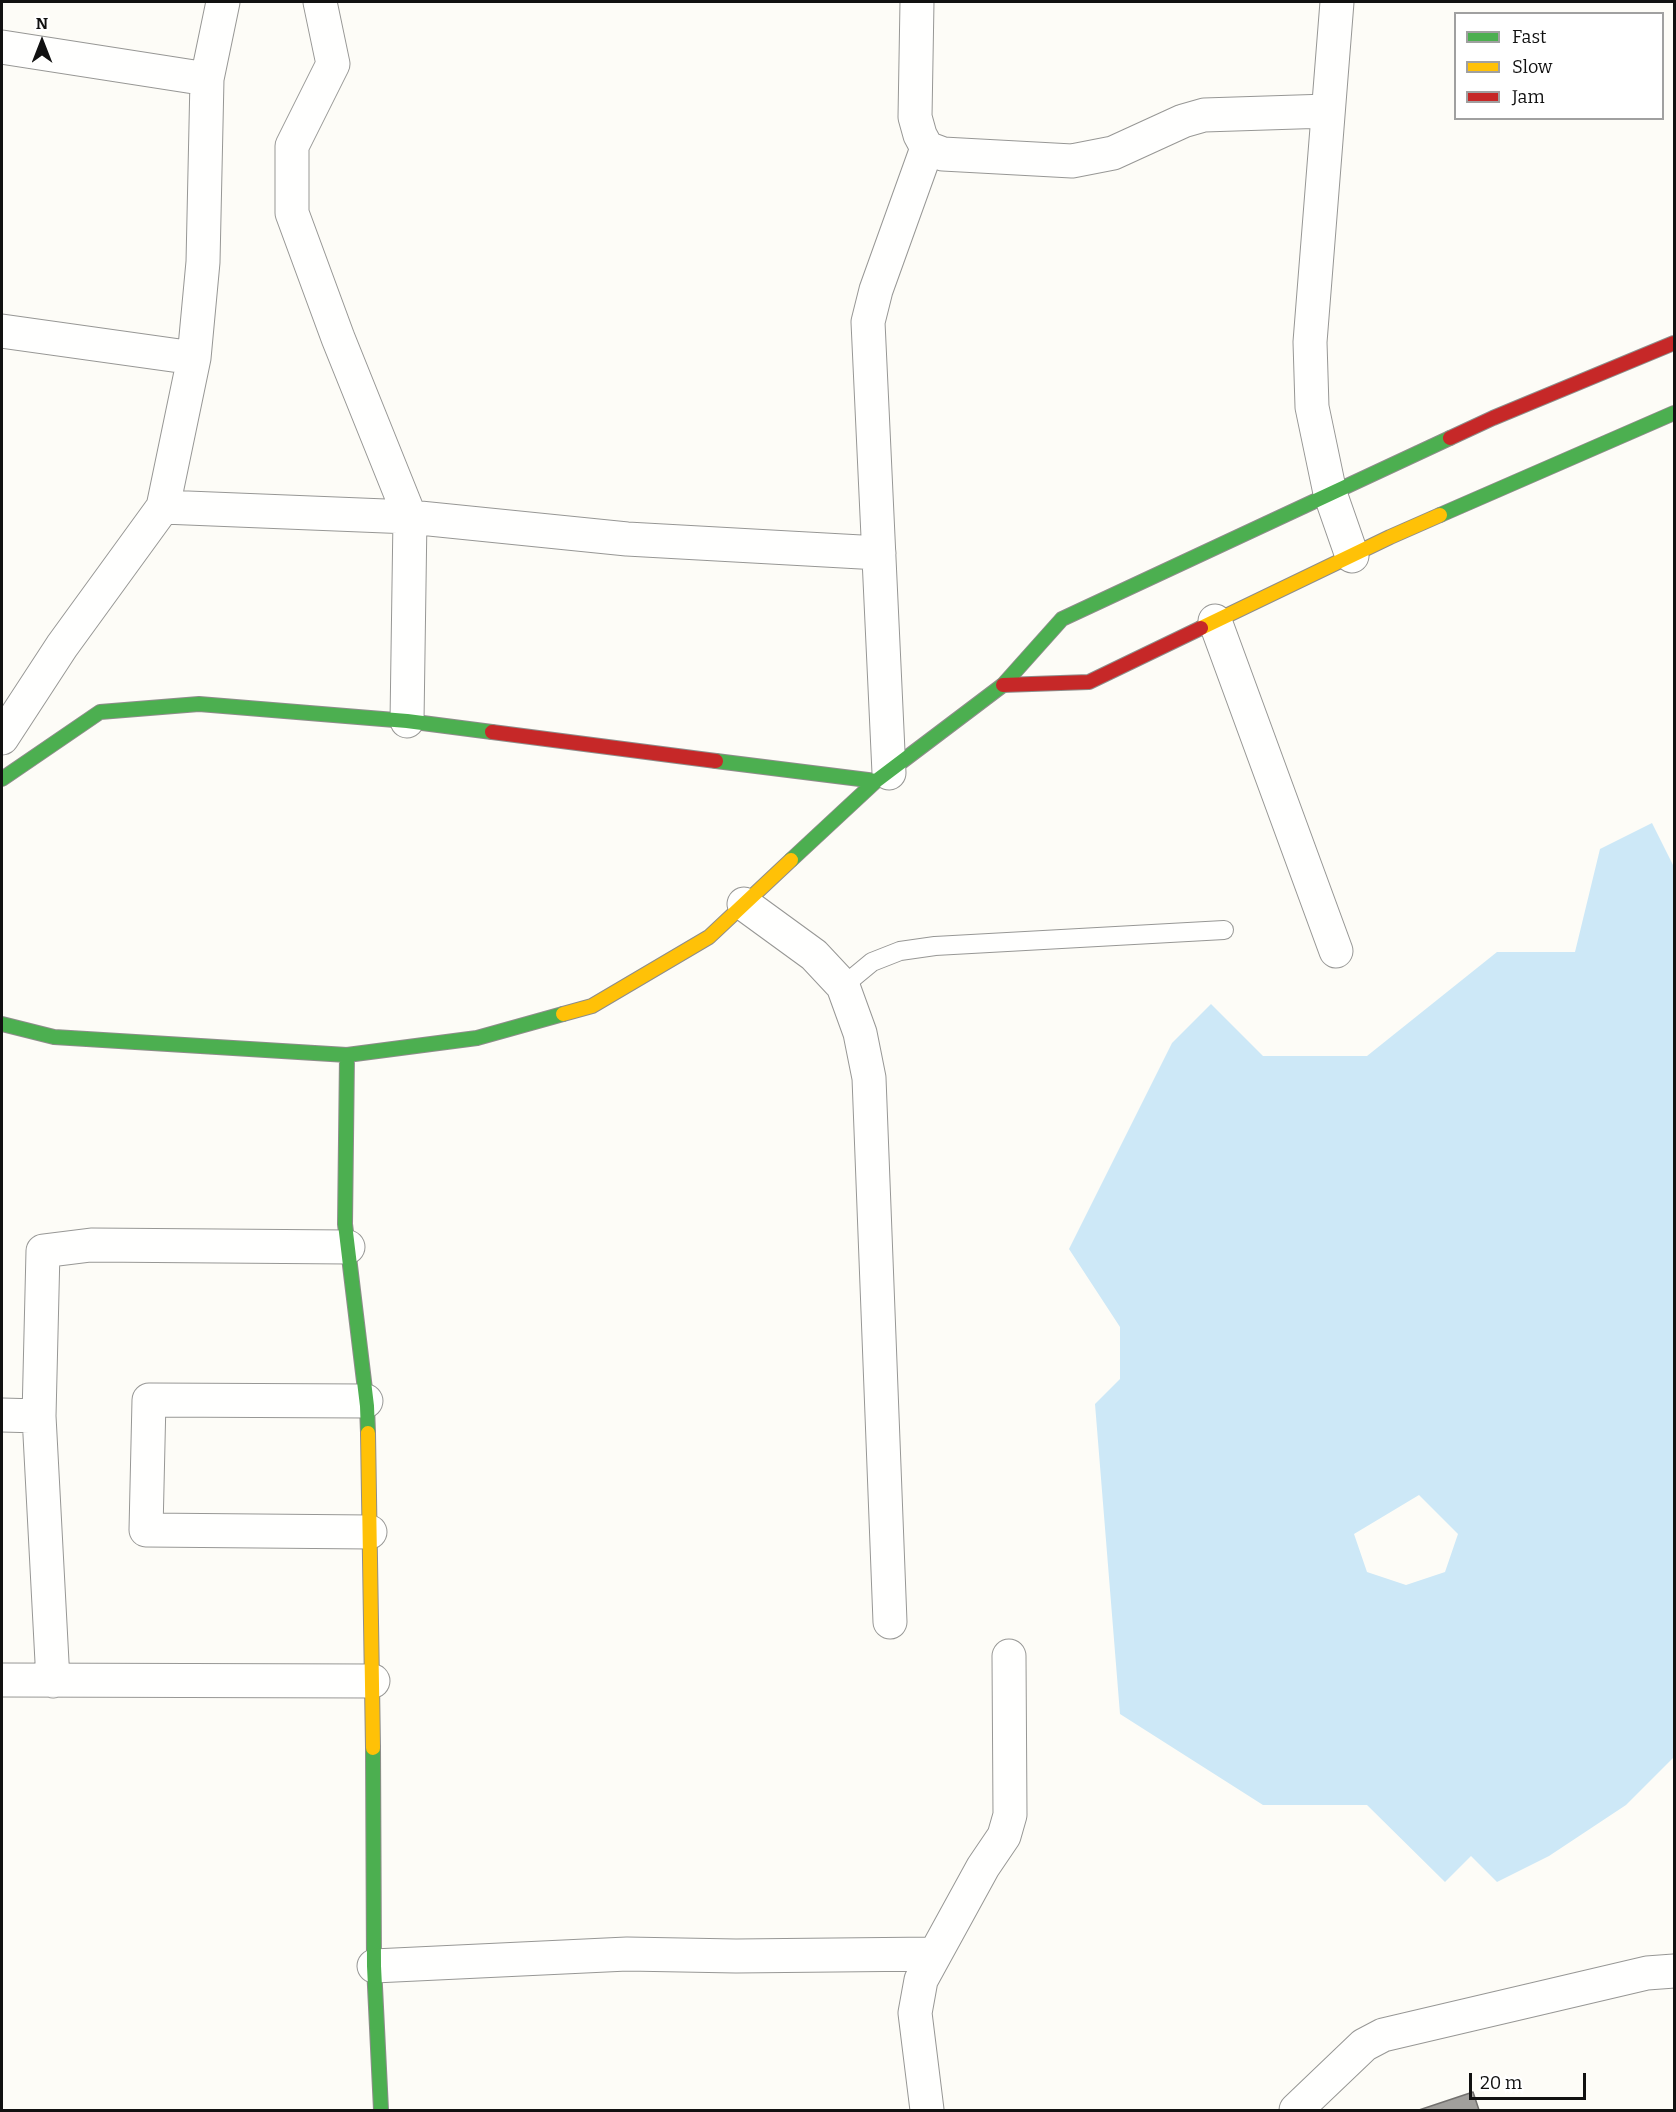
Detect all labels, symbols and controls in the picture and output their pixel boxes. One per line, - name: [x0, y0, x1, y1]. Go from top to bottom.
- north arrow: [12, 12, 72, 72]
- legend: [1454, 12, 1664, 120]
- text: N: [36, 14, 48, 33]
- text: Fast: [1512, 26, 1547, 48]
- text: Slow: [1512, 56, 1552, 78]
- text: Jam: [1512, 86, 1545, 108]
- scale bar: [1472, 2061, 1589, 2099]
- text: 20 m: [1480, 2072, 1522, 2094]

